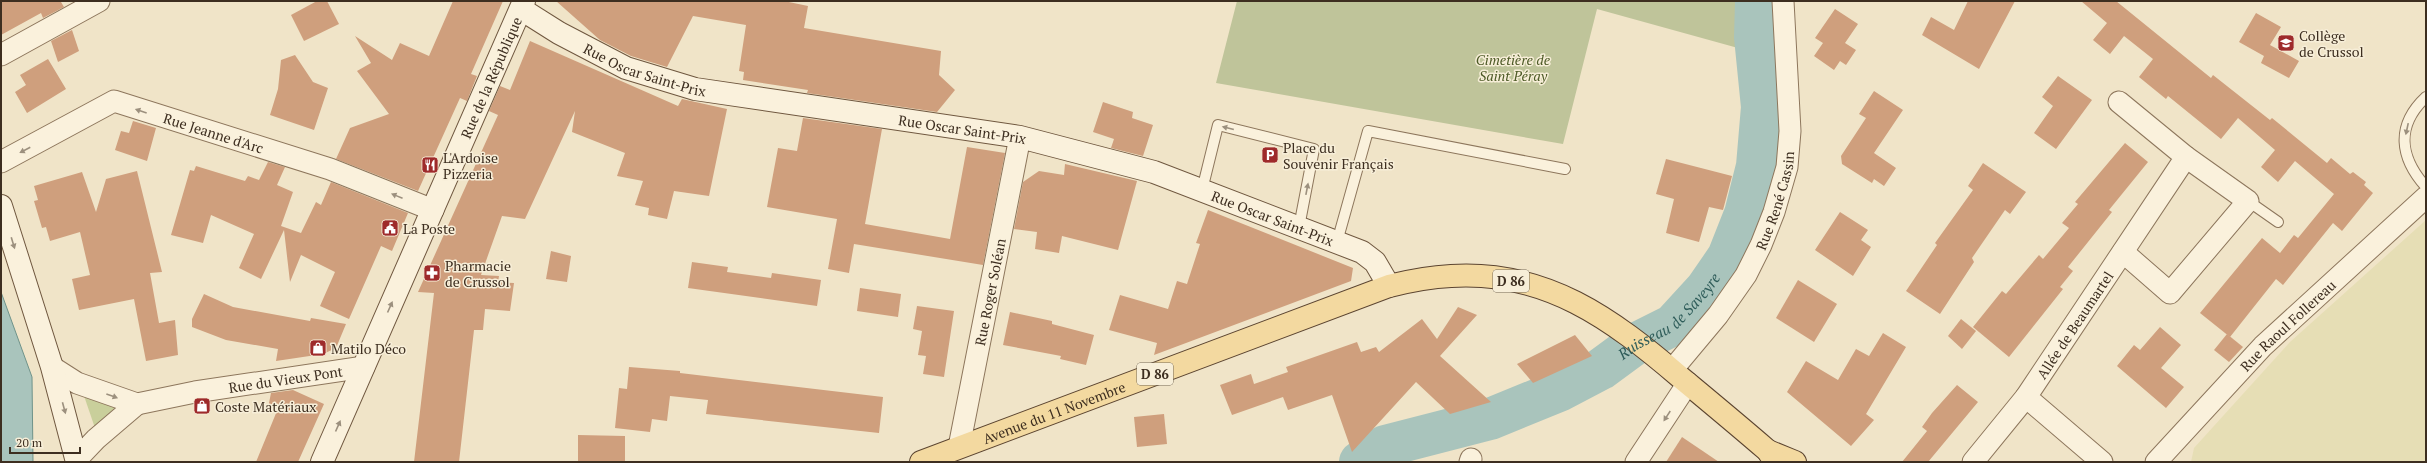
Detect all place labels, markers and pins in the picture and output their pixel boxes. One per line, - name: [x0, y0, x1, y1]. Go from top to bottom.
- place label: Collège de Crussol: [2299, 26, 2364, 61]
- school or university icon: Collège de Crussol: [2276, 33, 2296, 53]
- place label: Place du Souvenir Français: [1283, 138, 1394, 173]
- parking icon: Place du Souvenir Français: [1260, 145, 1280, 165]
- place label: L'Ardoise Pizzeria: [443, 148, 498, 183]
- restaurant icon: L'Ardoise Pizzeria: [420, 155, 440, 175]
- public building icon: La Poste: [380, 218, 400, 238]
- place label: La Poste: [403, 219, 455, 238]
- place label: Pharmacie de Crussol: [445, 256, 511, 291]
- pharmacy icon: Pharmacie de Crussol: [422, 263, 442, 283]
- shop icon: Matilo Déco: [308, 338, 328, 358]
- place label: Matilo Déco: [331, 339, 406, 358]
- shop icon: Coste Matériaux: [192, 396, 212, 416]
- place label: Coste Matériaux: [215, 397, 317, 416]

